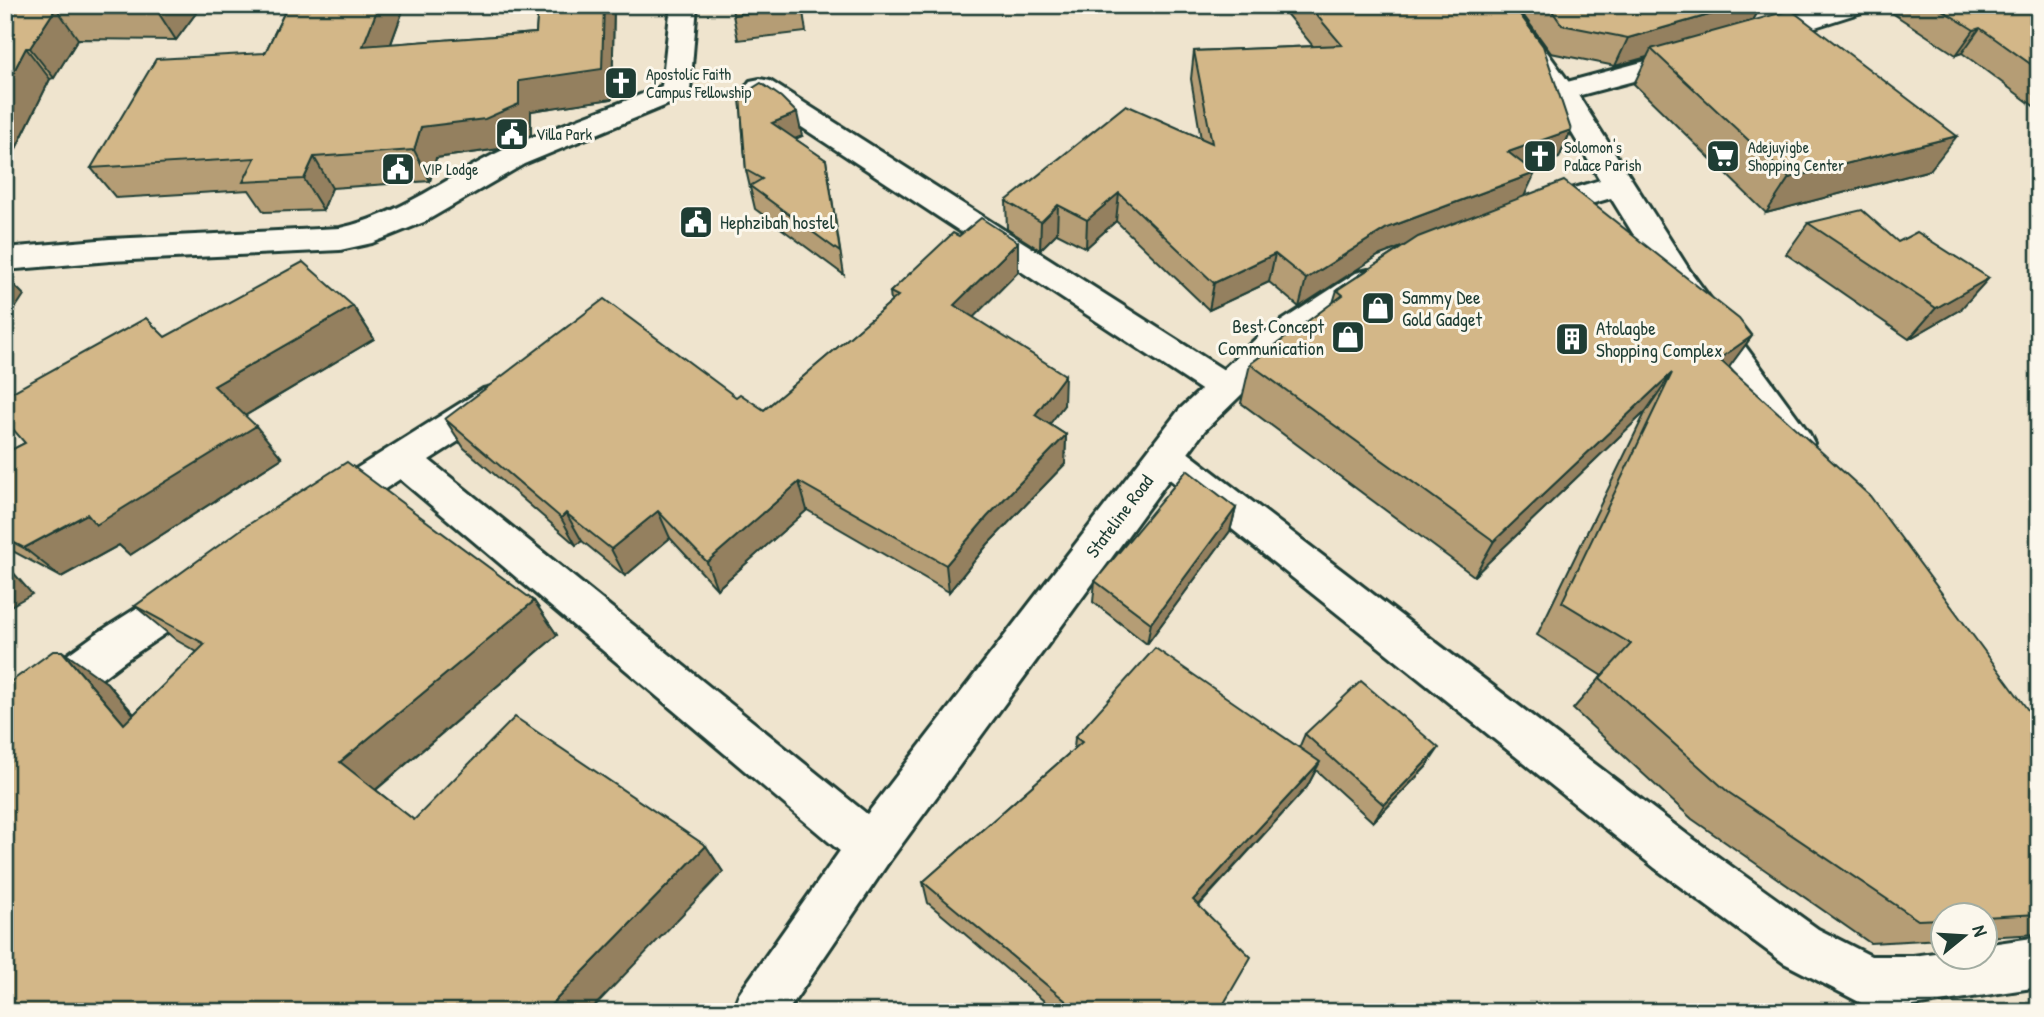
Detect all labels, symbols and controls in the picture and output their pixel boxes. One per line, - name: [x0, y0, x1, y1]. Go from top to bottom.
- place label: Apostolic Faith Campus Fellowship: [646, 63, 752, 103]
- church icon: Apostolic Faith Campus Fellowship: [602, 64, 640, 102]
- public building icon: Villa Park: [493, 115, 531, 153]
- place label: Villa Park: [536, 123, 593, 145]
- place label: Solomon's Palace Parish: [1564, 136, 1642, 176]
- place label: Adejuyigbe Shopping Center: [1748, 136, 1844, 176]
- church icon: Solomon's Palace Parish: [1521, 137, 1559, 175]
- supermarket icon: Adejuyigbe Shopping Center: [1704, 137, 1742, 175]
- public building icon: VIP Lodge: [379, 150, 417, 188]
- place label: VIP Lodge: [422, 158, 479, 180]
- public building icon: Hephzibah hostel: [677, 203, 715, 241]
- place label: Hephzibah hostel: [720, 209, 836, 235]
- place label: Sammy Dee Gold Gadget: [1402, 284, 1483, 332]
- shop icon: Sammy Dee Gold Gadget: [1359, 289, 1397, 327]
- place label: Best Concept Communication: [1218, 313, 1324, 361]
- place label: Atolagbe Shopping Complex: [1596, 315, 1723, 363]
- shop icon: Best Concept Communication: [1329, 318, 1367, 356]
- building icon: Atolagbe Shopping Complex: [1553, 320, 1591, 358]
- street label: Stateline Road: [1079, 469, 1159, 563]
- north arrow: [1928, 902, 1998, 972]
- text: N: [1966, 922, 1994, 940]

